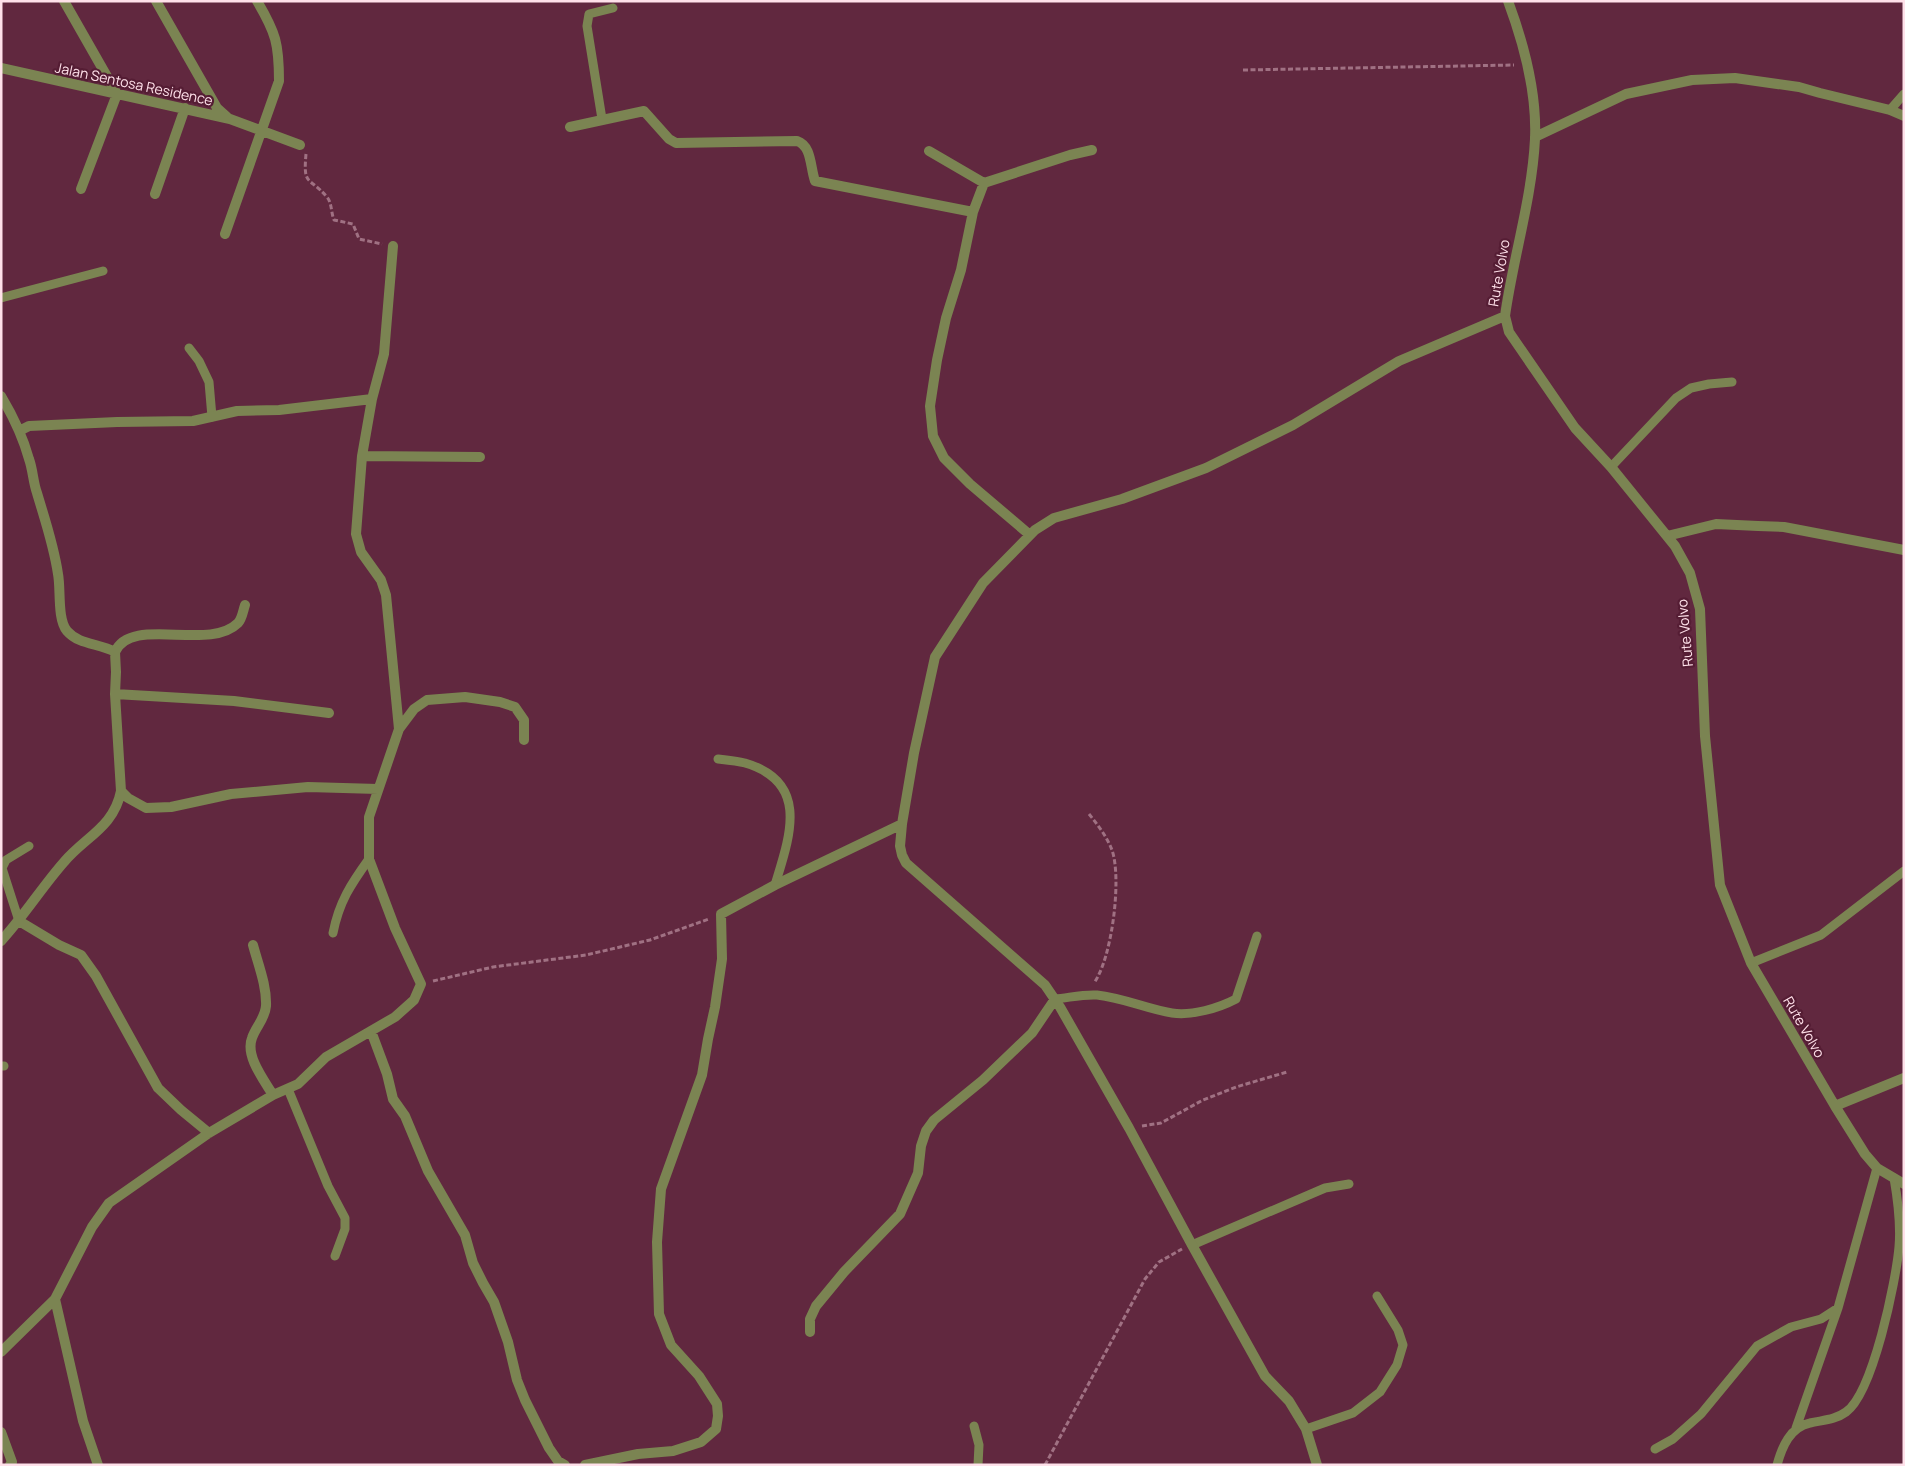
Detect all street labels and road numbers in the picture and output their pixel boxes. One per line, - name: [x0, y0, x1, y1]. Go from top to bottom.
- street label: Jalan Sentosa Residence: [54, 58, 215, 110]
- street label: Rute Volvo: [1483, 238, 1514, 308]
- street label: Rute Volvo: [1672, 598, 1697, 668]
- street label: Rute Volvo: [1779, 993, 1830, 1061]

